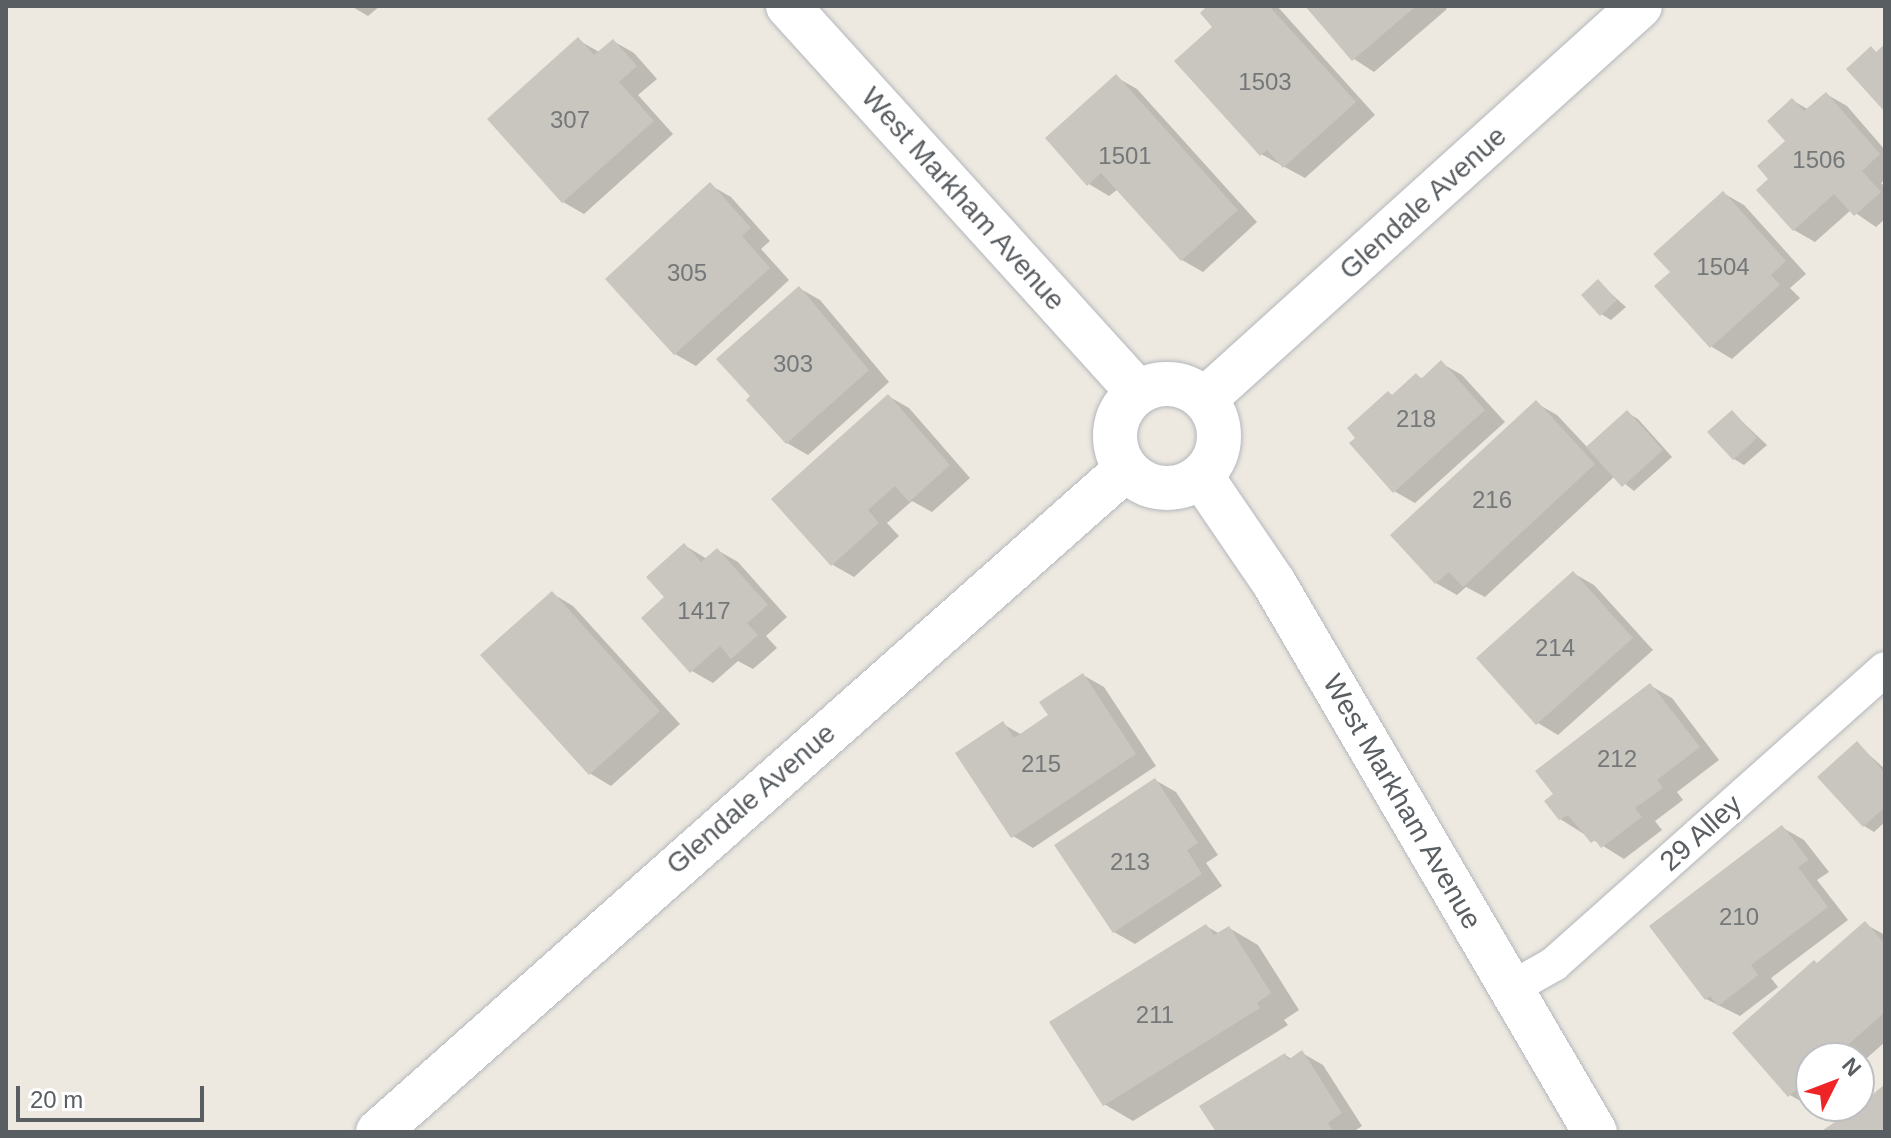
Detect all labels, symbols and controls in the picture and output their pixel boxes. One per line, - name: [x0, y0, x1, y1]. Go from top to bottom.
- house number: 1503: [1238, 68, 1292, 96]
- street label: West Markham Avenue: [853, 80, 1073, 318]
- house number: 307: [550, 106, 590, 134]
- street label: Glendale Avenue: [1332, 119, 1514, 287]
- house number: 1501: [1098, 142, 1152, 170]
- house number: 1506: [1792, 146, 1846, 174]
- house number: 1504: [1696, 253, 1750, 281]
- house number: 305: [667, 259, 707, 287]
- house number: 303: [773, 350, 813, 378]
- house number: 218: [1396, 405, 1436, 433]
- house number: 216: [1472, 486, 1512, 514]
- house number: 1417: [677, 597, 731, 625]
- house number: 214: [1535, 634, 1575, 662]
- street label: West Markham Avenue: [1315, 668, 1489, 936]
- street label: Glendale Avenue: [659, 716, 843, 882]
- house number: 212: [1597, 745, 1637, 773]
- house number: 215: [1021, 750, 1061, 778]
- street label: 29 Alley: [1653, 787, 1749, 879]
- house number: 213: [1110, 848, 1150, 876]
- house number: 210: [1719, 903, 1759, 931]
- house number: 211: [1136, 1001, 1174, 1029]
- north arrow: [1795, 1042, 1875, 1122]
- text: N: [1837, 1053, 1866, 1081]
- scale bar: [20, 1070, 208, 1120]
- text: 20 m: [30, 1086, 83, 1113]

